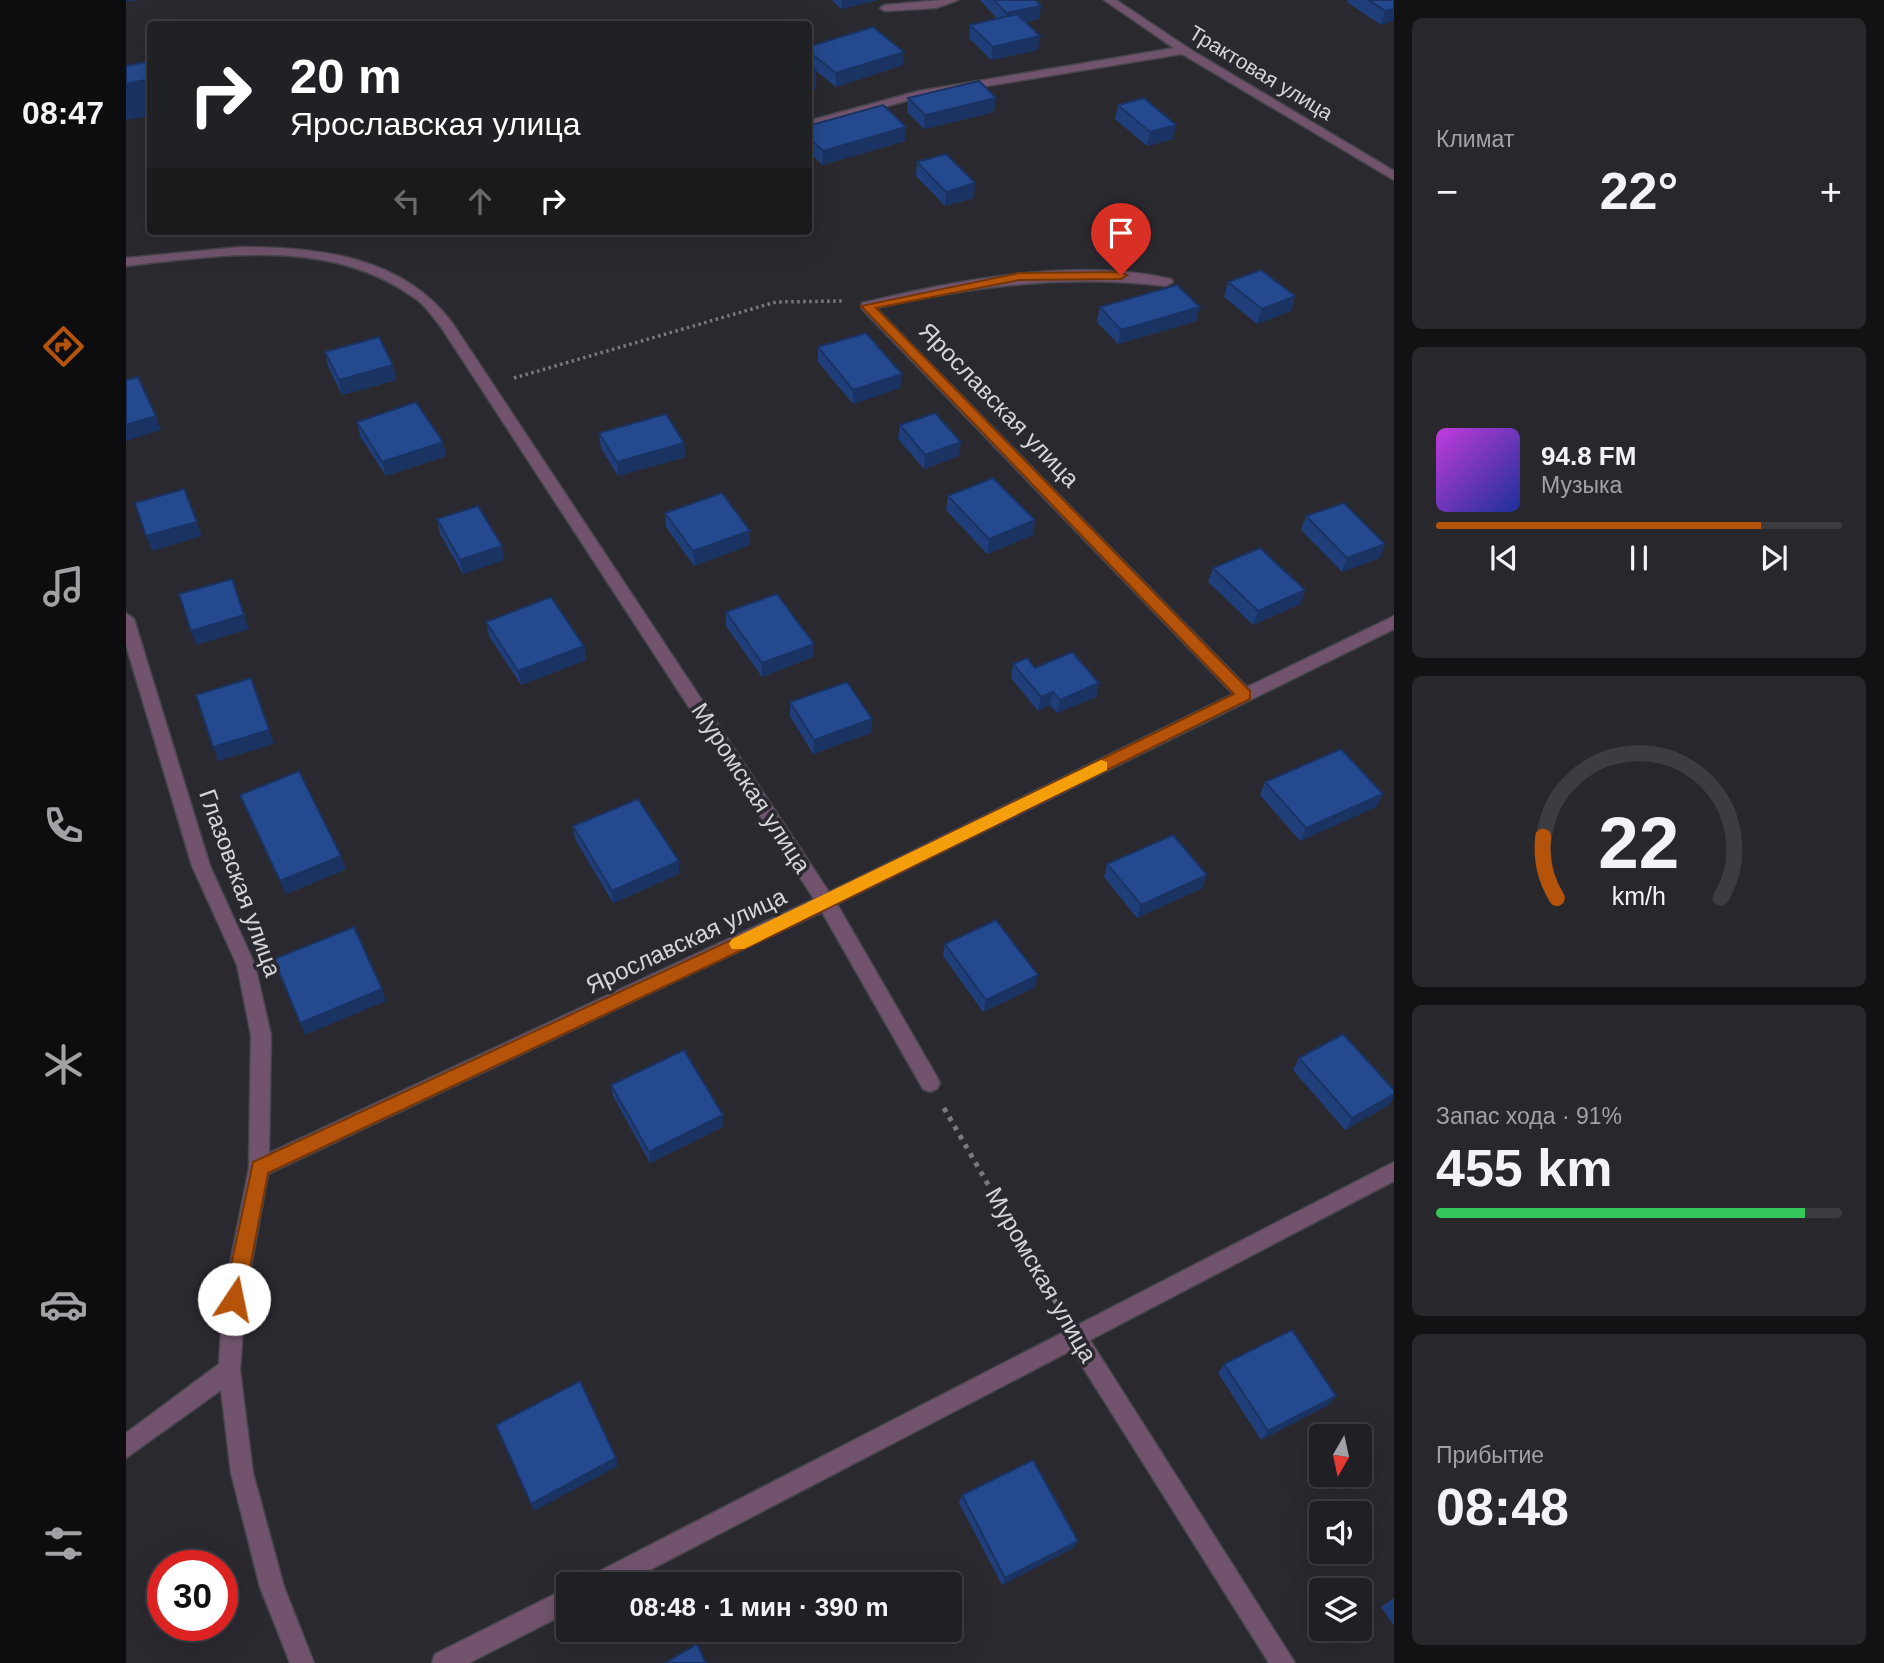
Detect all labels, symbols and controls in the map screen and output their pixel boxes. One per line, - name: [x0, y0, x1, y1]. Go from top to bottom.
- street label: Трактовая улица: [1185, 21, 1337, 125]
- icon: right: [175, 49, 266, 140]
- text: 20 m: [290, 49, 402, 103]
- text: 08:47: [22, 95, 104, 131]
- text: Ярославская улица: [290, 106, 581, 142]
- text: Климат: [1436, 126, 1514, 152]
- text: 22°: [1600, 162, 1678, 220]
- text: −: [1436, 171, 1458, 213]
- text: +: [1820, 171, 1842, 213]
- icon: left: [388, 182, 426, 220]
- icon: ahead: [461, 182, 499, 220]
- icon: right: [534, 182, 572, 220]
- pin: [1091, 203, 1151, 275]
- icon: arrive: [1102, 214, 1140, 252]
- street label: Ярославская улица: [914, 317, 1085, 493]
- icon: directions: [39, 322, 88, 371]
- text: 94.8 FM: [1541, 441, 1636, 471]
- text: Музыка: [1541, 472, 1622, 498]
- icon: previous: [1485, 539, 1523, 577]
- icon: pause: [1620, 539, 1658, 577]
- icon: next: [1755, 539, 1793, 577]
- icon: music: [39, 562, 88, 611]
- street label: Муромская улица: [686, 698, 817, 878]
- street label: Глазовская улица: [194, 786, 287, 981]
- icon: phone: [39, 801, 88, 850]
- text: 22: [1599, 802, 1679, 883]
- text: km/h: [1612, 881, 1666, 909]
- street label: Ярославская улица: [581, 882, 791, 999]
- icon: climate: [39, 1040, 88, 1089]
- text: Запас хода · 91%: [1436, 1103, 1622, 1129]
- text: 455 km: [1436, 1139, 1612, 1197]
- street label: Муромская улица: [980, 1183, 1103, 1367]
- position arrow: [197, 1262, 271, 1336]
- icon: car: [39, 1280, 88, 1329]
- north arrow: [1309, 1424, 1372, 1488]
- map controls: [1309, 1424, 1372, 1641]
- text: Прибытие: [1436, 1442, 1544, 1468]
- text: 08:48: [1436, 1478, 1569, 1536]
- button: sound: [1309, 1501, 1372, 1564]
- icon: filters: [39, 1519, 88, 1568]
- speed limit sign: 30: [147, 1550, 238, 1641]
- button: layers: [1309, 1578, 1372, 1641]
- text: 08:48 · 1 мин · 390 m: [629, 1592, 889, 1622]

